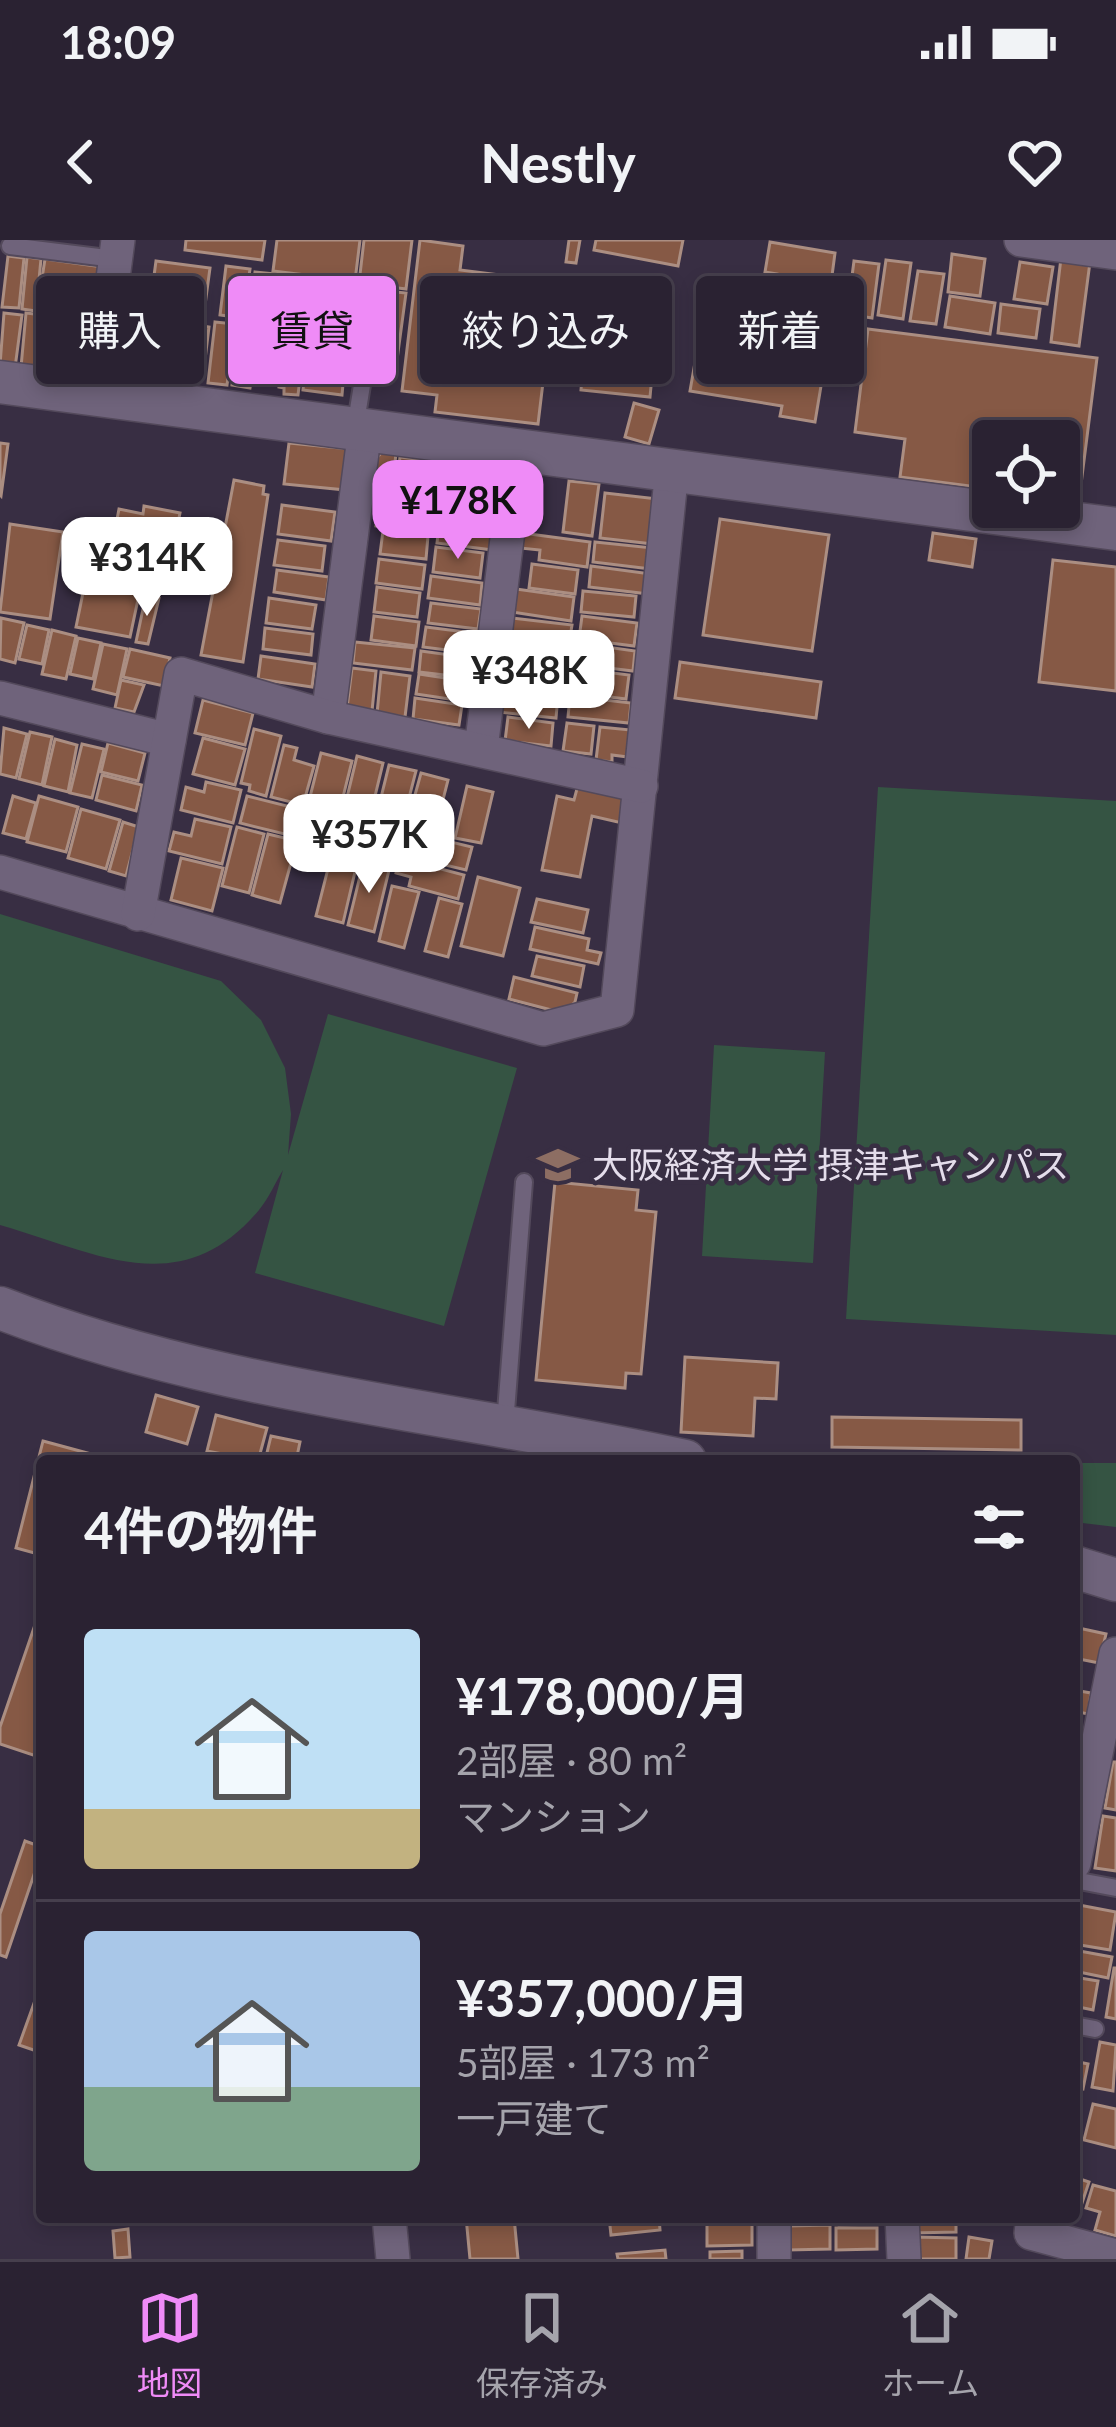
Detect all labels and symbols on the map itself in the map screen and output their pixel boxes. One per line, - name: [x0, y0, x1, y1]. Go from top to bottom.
- pin: ¥178K: [374, 460, 542, 562]
- pin: ¥314K: [63, 517, 231, 619]
- pin: ¥348K: [445, 630, 613, 732]
- pin: ¥357K: [285, 794, 453, 896]
- school or university icon: 大阪経済大学 摂津キャンパス: [535, 1142, 581, 1188]
- place label: 大阪経済大学 摂津キャンパス: [592, 1142, 1069, 1186]

